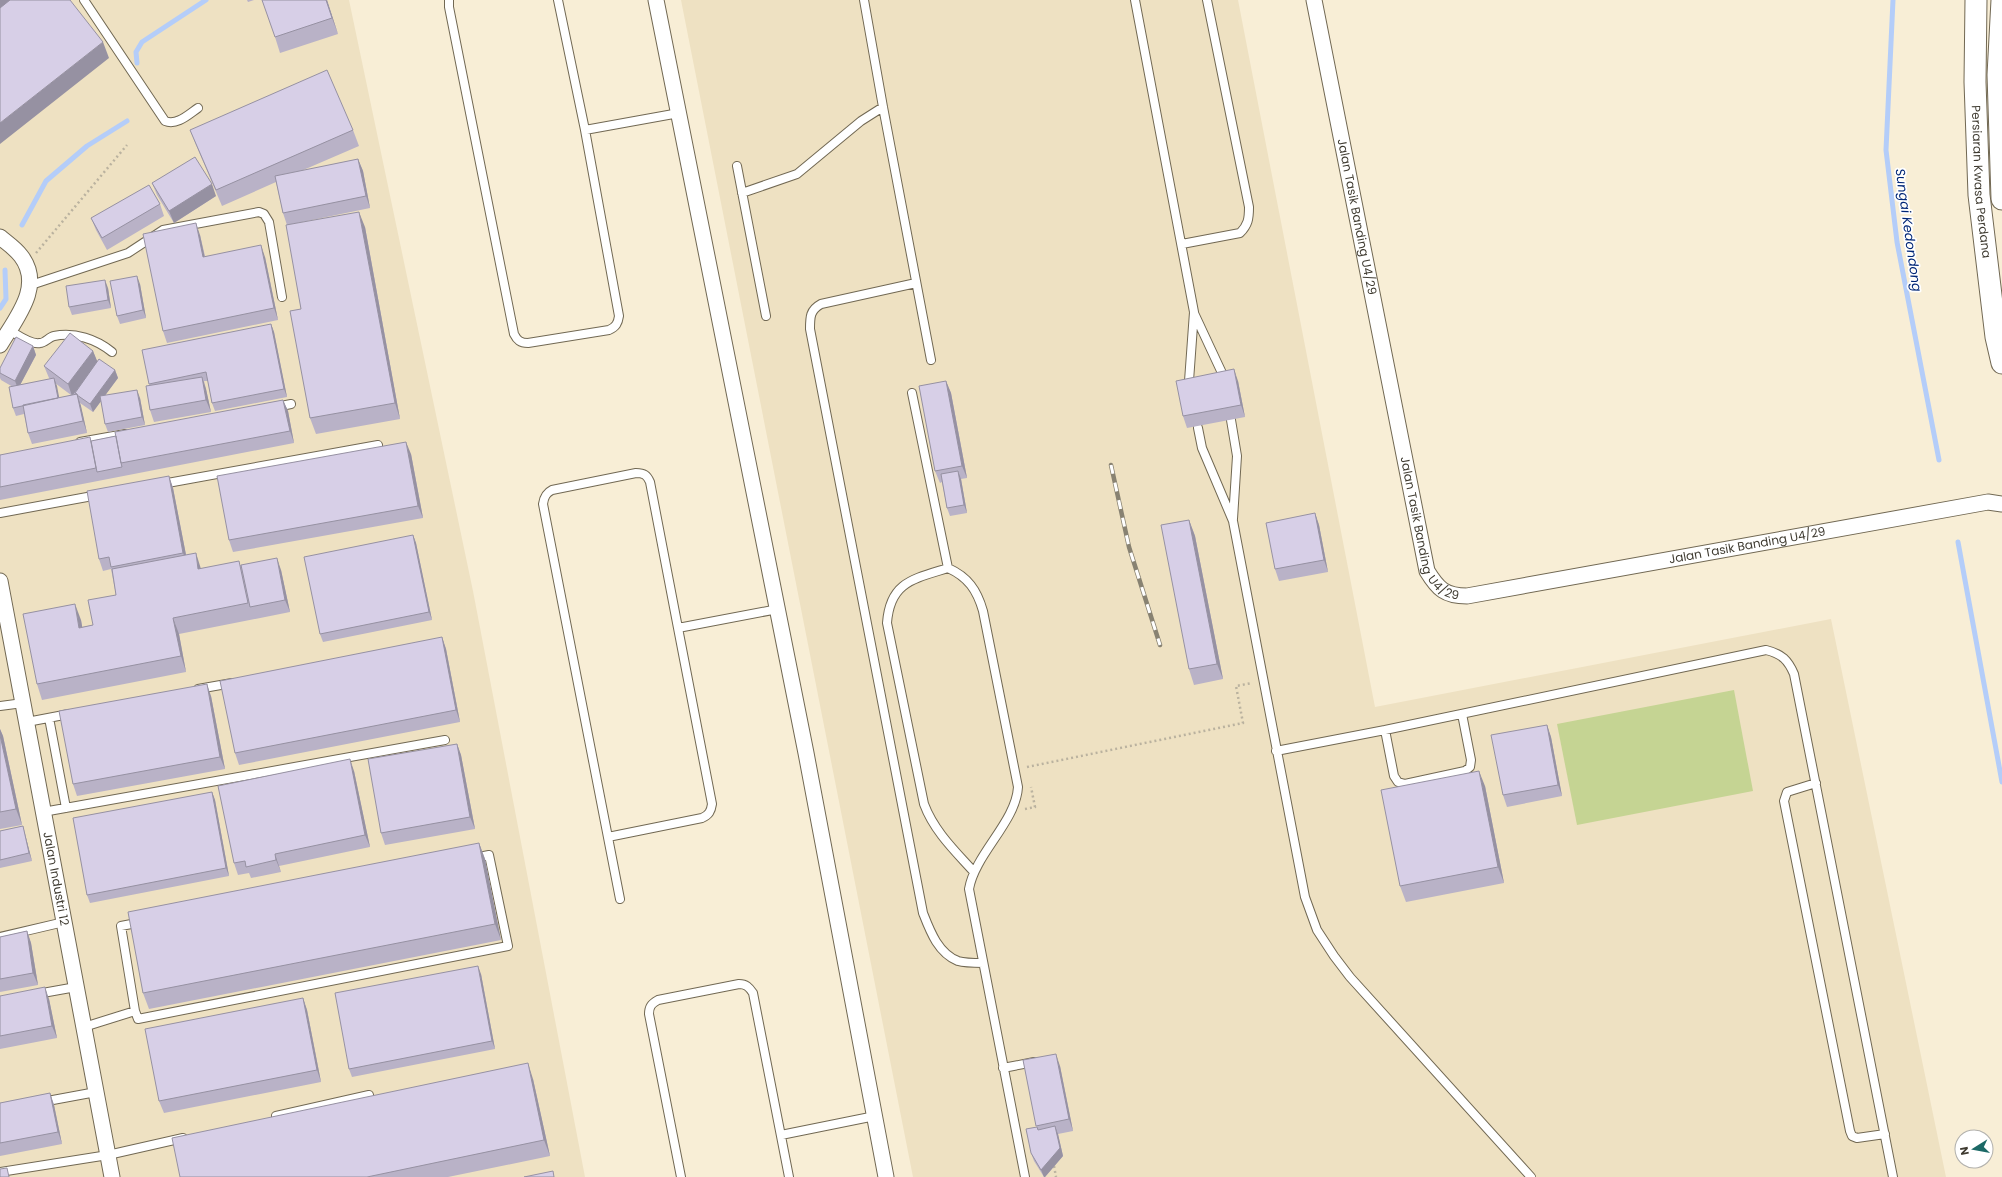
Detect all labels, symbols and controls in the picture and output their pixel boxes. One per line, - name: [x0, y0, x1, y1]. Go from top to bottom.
- street label: Persiaran Kwasa Perdana: [1968, 105, 1996, 259]
- street label: Jalan Tasik Banding U4/29: [1334, 137, 1381, 296]
- water label: Sungai Kedondong: [1890, 167, 1927, 293]
- street label: Jalan Tasik Banding U4/29: [1397, 455, 1461, 604]
- street label: Jalan Tasik Banding U4/29: [1667, 523, 1827, 567]
- street label: Jalan Industri 12: [39, 830, 74, 927]
- north arrow: [1954, 1129, 1994, 1169]
- text: N: [1956, 1145, 1973, 1156]

